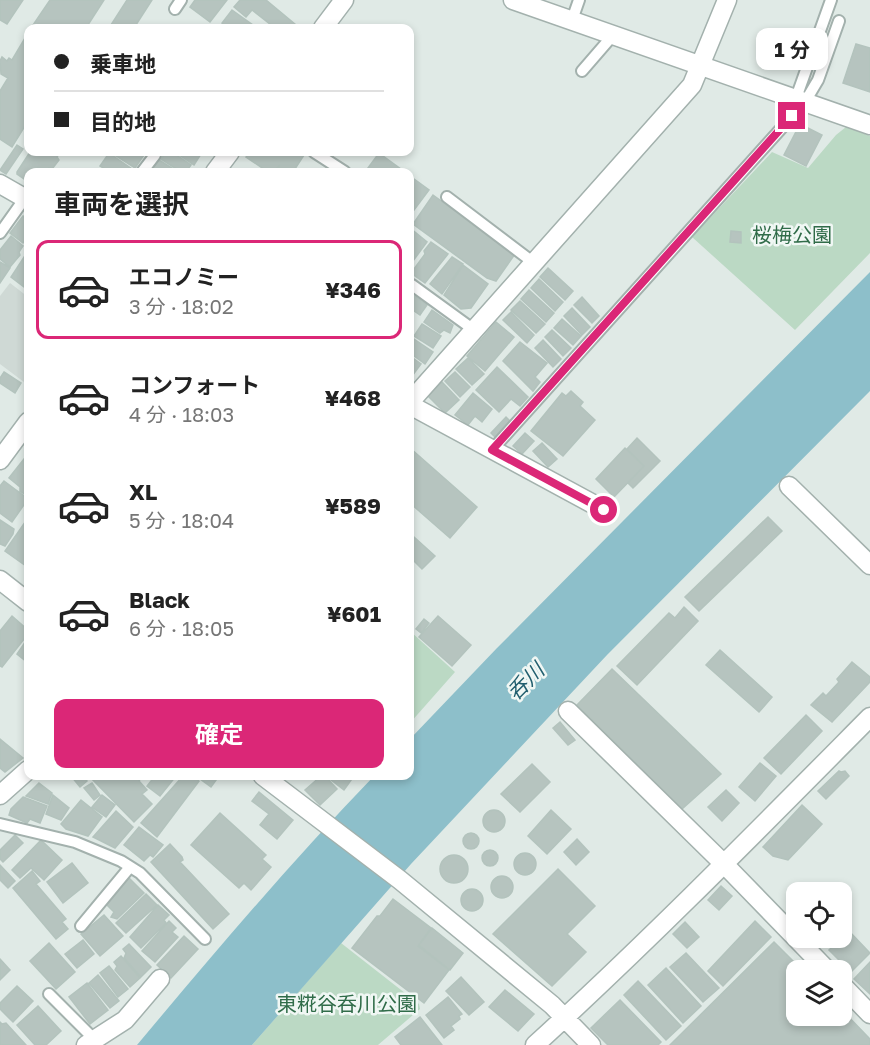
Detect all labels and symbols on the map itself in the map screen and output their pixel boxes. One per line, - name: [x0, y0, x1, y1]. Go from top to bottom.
- callout: 1 分: [756, 29, 828, 71]
- route end: [778, 102, 805, 129]
- park label: 桜梅公園: [752, 222, 832, 246]
- route start: [590, 496, 617, 523]
- water label: 呑川: [501, 656, 550, 705]
- park label: 東糀谷呑川公園: [277, 991, 417, 1015]

